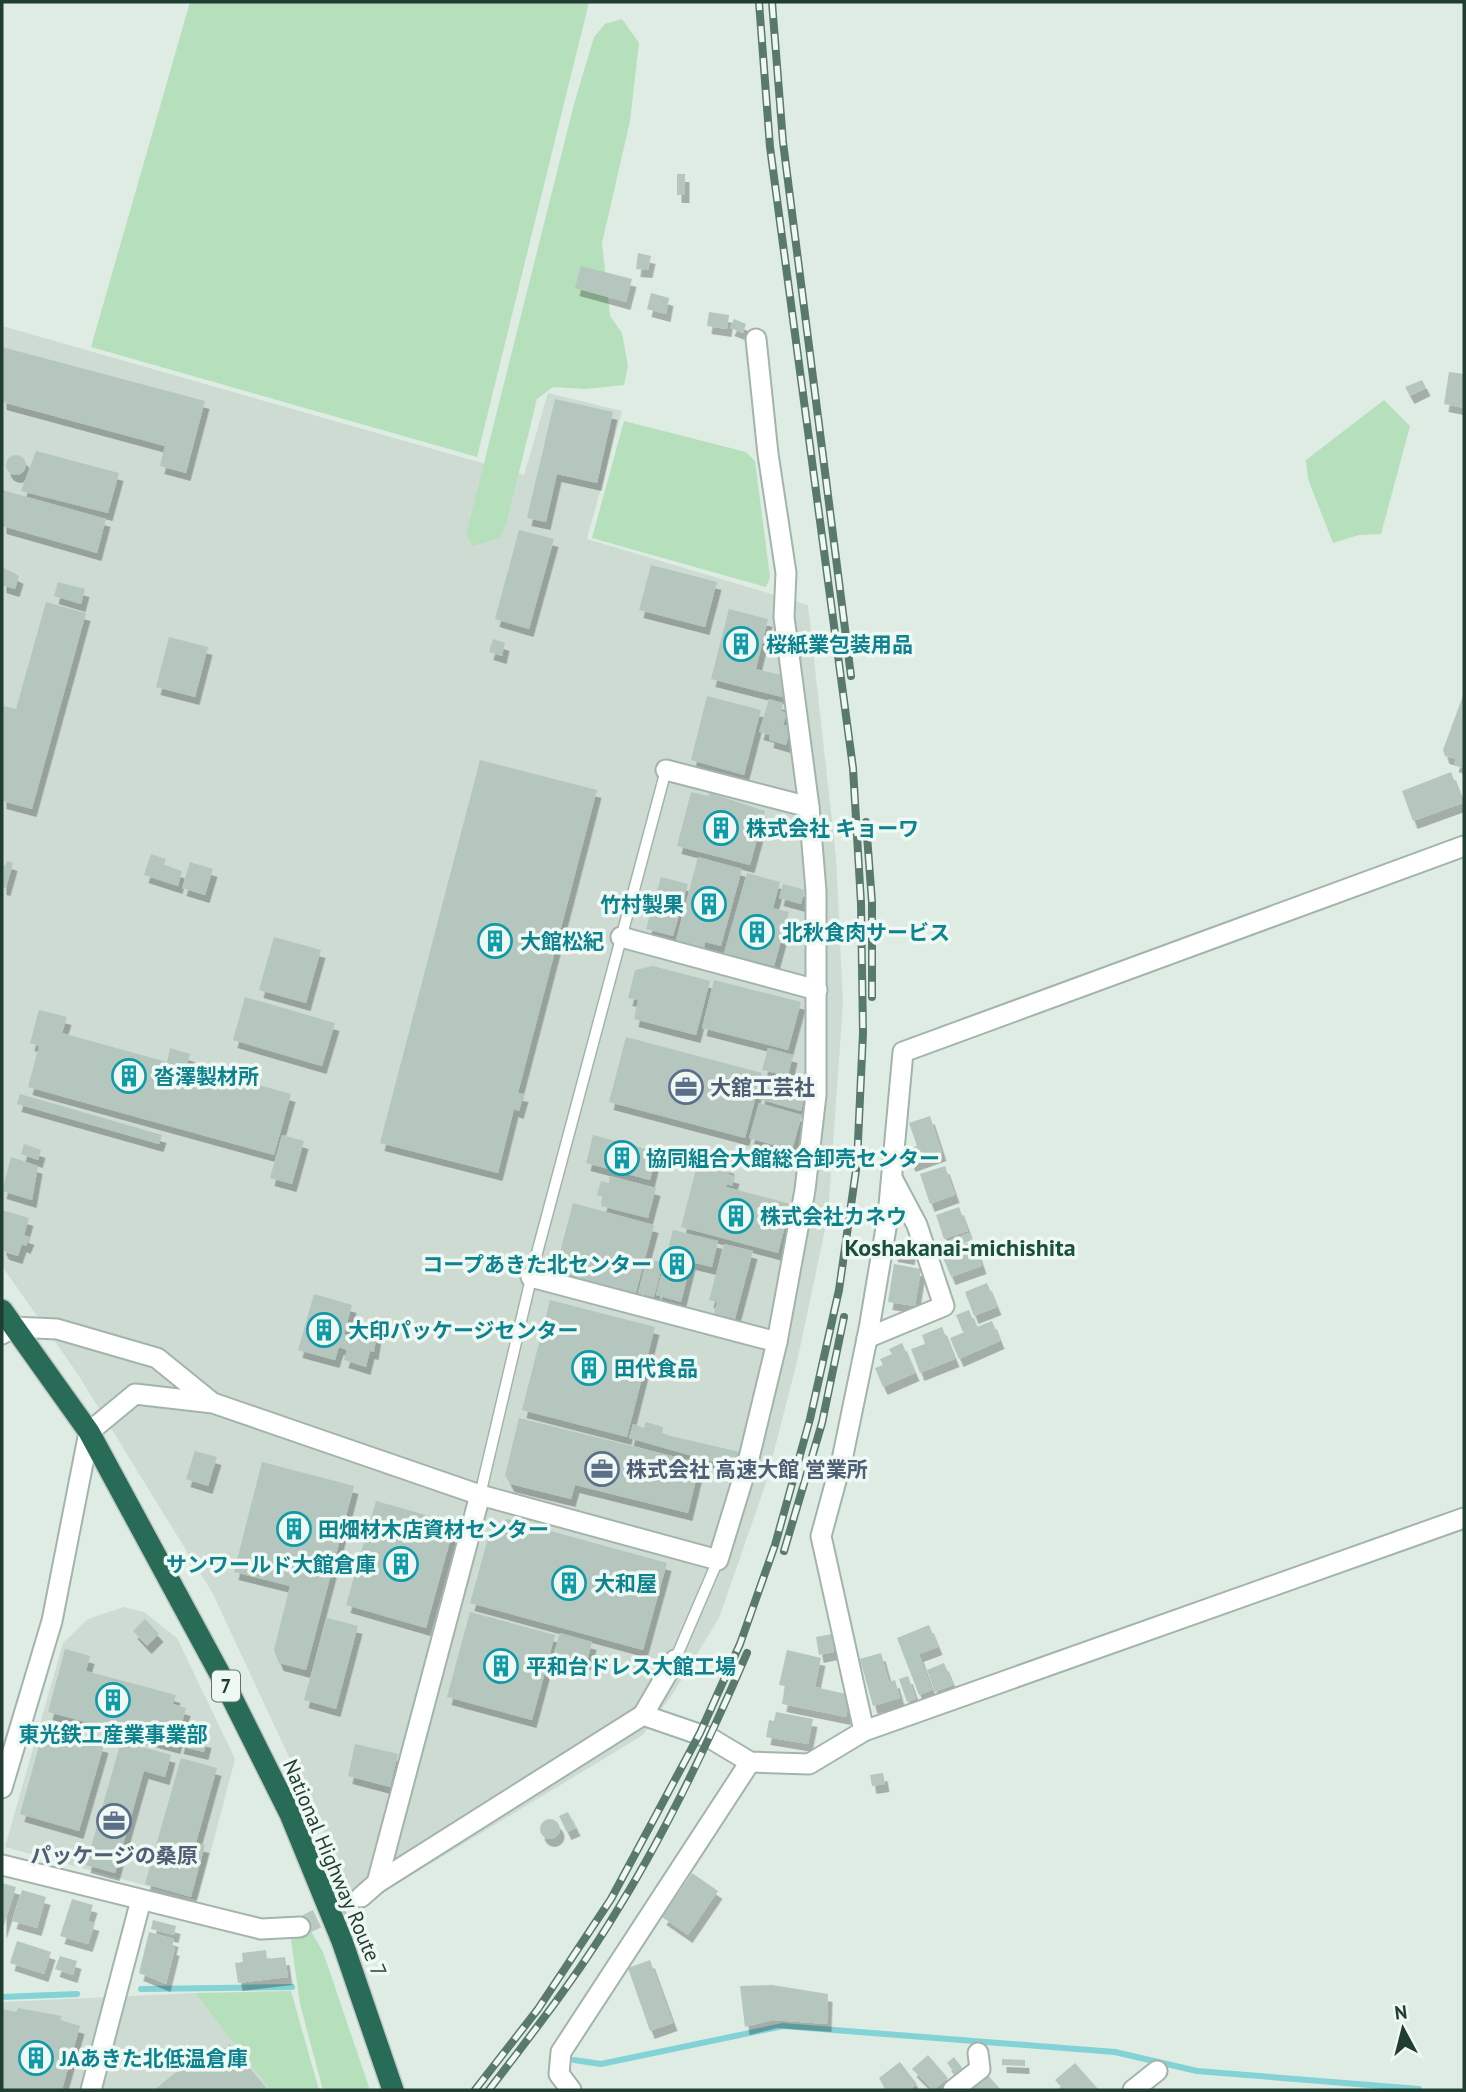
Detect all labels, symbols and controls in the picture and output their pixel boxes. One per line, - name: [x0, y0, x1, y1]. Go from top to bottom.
- building icon: 桜紙業包装用品: [722, 625, 760, 663]
- place label: 桜紙業包装用品: [766, 631, 913, 658]
- building icon: 株式会社 キョーワ: [702, 809, 740, 847]
- place label: 株式会社 キョーワ: [746, 815, 919, 842]
- building icon: 竹村製果: [690, 885, 728, 923]
- place label: 竹村製果: [600, 891, 684, 918]
- building icon: 北秋食肉サービス: [738, 913, 776, 951]
- place label: 北秋食肉サービス: [782, 919, 950, 946]
- building icon: 大館松紀: [476, 922, 514, 960]
- place label: 大館松紀: [520, 928, 604, 955]
- building icon: 沓澤製材所: [110, 1057, 148, 1095]
- place label: 沓澤製材所: [154, 1063, 259, 1090]
- office icon: 大舘工芸社: [667, 1068, 705, 1106]
- place label: 大舘工芸社: [710, 1074, 815, 1101]
- building icon: 協同組合大館総合卸売センター: [603, 1139, 641, 1177]
- place label: 協同組合大館総合卸売センター: [646, 1145, 940, 1172]
- building icon: 株式会社カネウ: [717, 1197, 755, 1235]
- place label: 株式会社カネウ: [760, 1203, 907, 1230]
- district label: Koshakanai-michishita: [844, 1232, 1076, 1263]
- building icon: コープあきた北センター: [658, 1245, 696, 1283]
- place label: コープあきた北センター: [422, 1251, 652, 1278]
- building icon: 大印パッケージセンター: [305, 1311, 343, 1349]
- place label: 大印パッケージセンター: [348, 1317, 579, 1344]
- building icon: 田代食品: [570, 1349, 608, 1387]
- place label: 田代食品: [614, 1355, 698, 1382]
- office icon: 株式会社 高速大館 営業所: [583, 1450, 621, 1488]
- place label: 株式会社 高速大館 営業所: [626, 1456, 868, 1483]
- building icon: 田畑材木店資材センター: [275, 1510, 313, 1548]
- place label: 田畑材木店資材センター: [318, 1516, 549, 1543]
- building icon: サンワールド大館倉庫: [382, 1545, 420, 1583]
- place label: サンワールド大館倉庫: [166, 1551, 376, 1578]
- building icon: 大和屋: [550, 1564, 588, 1602]
- place label: 大和屋: [594, 1570, 657, 1597]
- building icon: 平和台ドレス大館工場: [482, 1647, 520, 1685]
- place label: 平和台ドレス大館工場: [526, 1653, 736, 1680]
- road number: 7: [212, 1670, 240, 1702]
- building icon: 東光鉄工産業事業部: [94, 1681, 132, 1719]
- place label: 東光鉄工産業事業部: [19, 1721, 208, 1748]
- street label: National Highway Route 7: [277, 1755, 393, 1981]
- office icon: パッケージの桑原: [95, 1802, 133, 1840]
- place label: パッケージの桑原: [30, 1842, 198, 1869]
- north arrow: [1368, 1994, 1438, 2064]
- text: N: [1393, 1999, 1409, 2025]
- building icon: JAあきた北低温倉庫: [17, 2039, 55, 2077]
- place label: JAあきた北低温倉庫: [59, 2045, 248, 2072]

